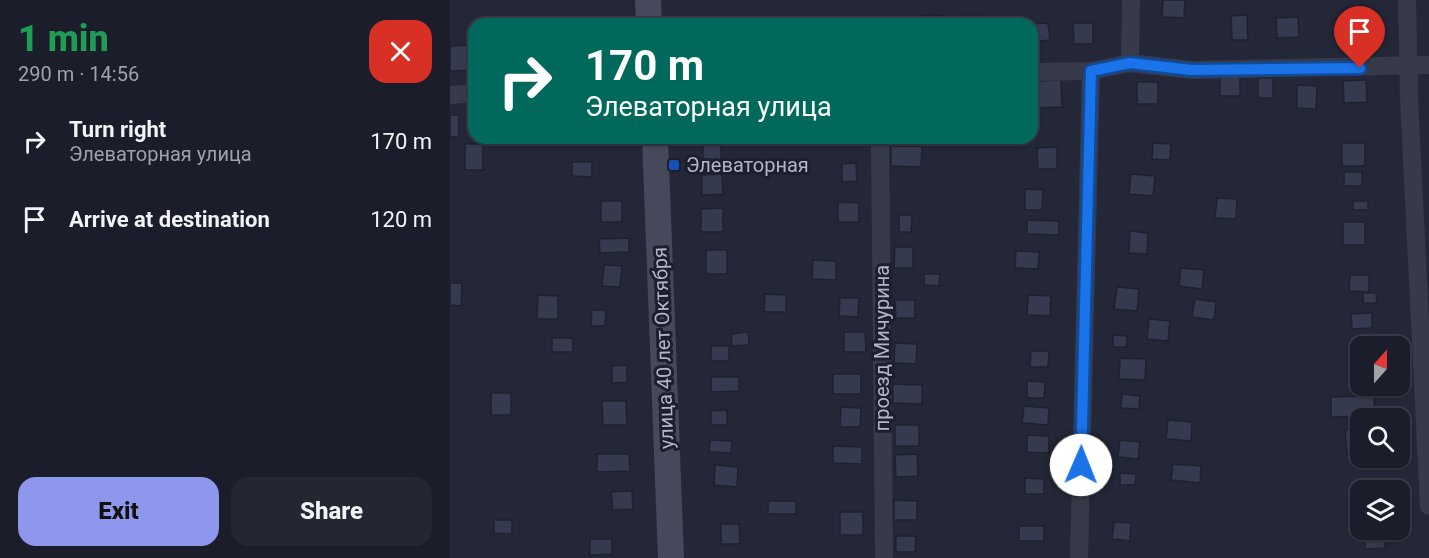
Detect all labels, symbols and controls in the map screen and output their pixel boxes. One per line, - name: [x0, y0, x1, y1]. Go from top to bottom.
- pin: [1334, 6, 1385, 68]
- icon: arrive: [1343, 15, 1376, 48]
- text: 1 min: [18, 18, 109, 60]
- button: close: [369, 20, 432, 83]
- text: 170 m: [585, 41, 704, 90]
- icon: right: [486, 42, 564, 120]
- text: 290 m · 14:56: [18, 62, 139, 86]
- text: Элеваторная улица: [585, 91, 832, 123]
- text: Turn right: [69, 117, 166, 142]
- icon: right: [18, 125, 51, 158]
- text: 170 m: [370, 129, 432, 154]
- text: Элеваторная улица: [69, 142, 252, 166]
- place label: Элеваторная: [686, 153, 809, 177]
- marker: Элеваторная: [667, 158, 681, 172]
- icon: arrive: [18, 203, 51, 236]
- text: Arrive at destination: [69, 207, 270, 232]
- text: 120 m: [370, 207, 432, 232]
- street label: улица 40 лет Октября: [647, 247, 679, 449]
- street label: проезд Мичурина: [870, 265, 894, 431]
- north arrow: [1350, 336, 1410, 396]
- map controls: [1350, 336, 1410, 540]
- button: search: [1350, 408, 1410, 468]
- position arrow: [1049, 433, 1113, 497]
- button: Exit: [18, 477, 219, 546]
- button: Share: [231, 477, 432, 546]
- button: layers: [1350, 480, 1410, 540]

